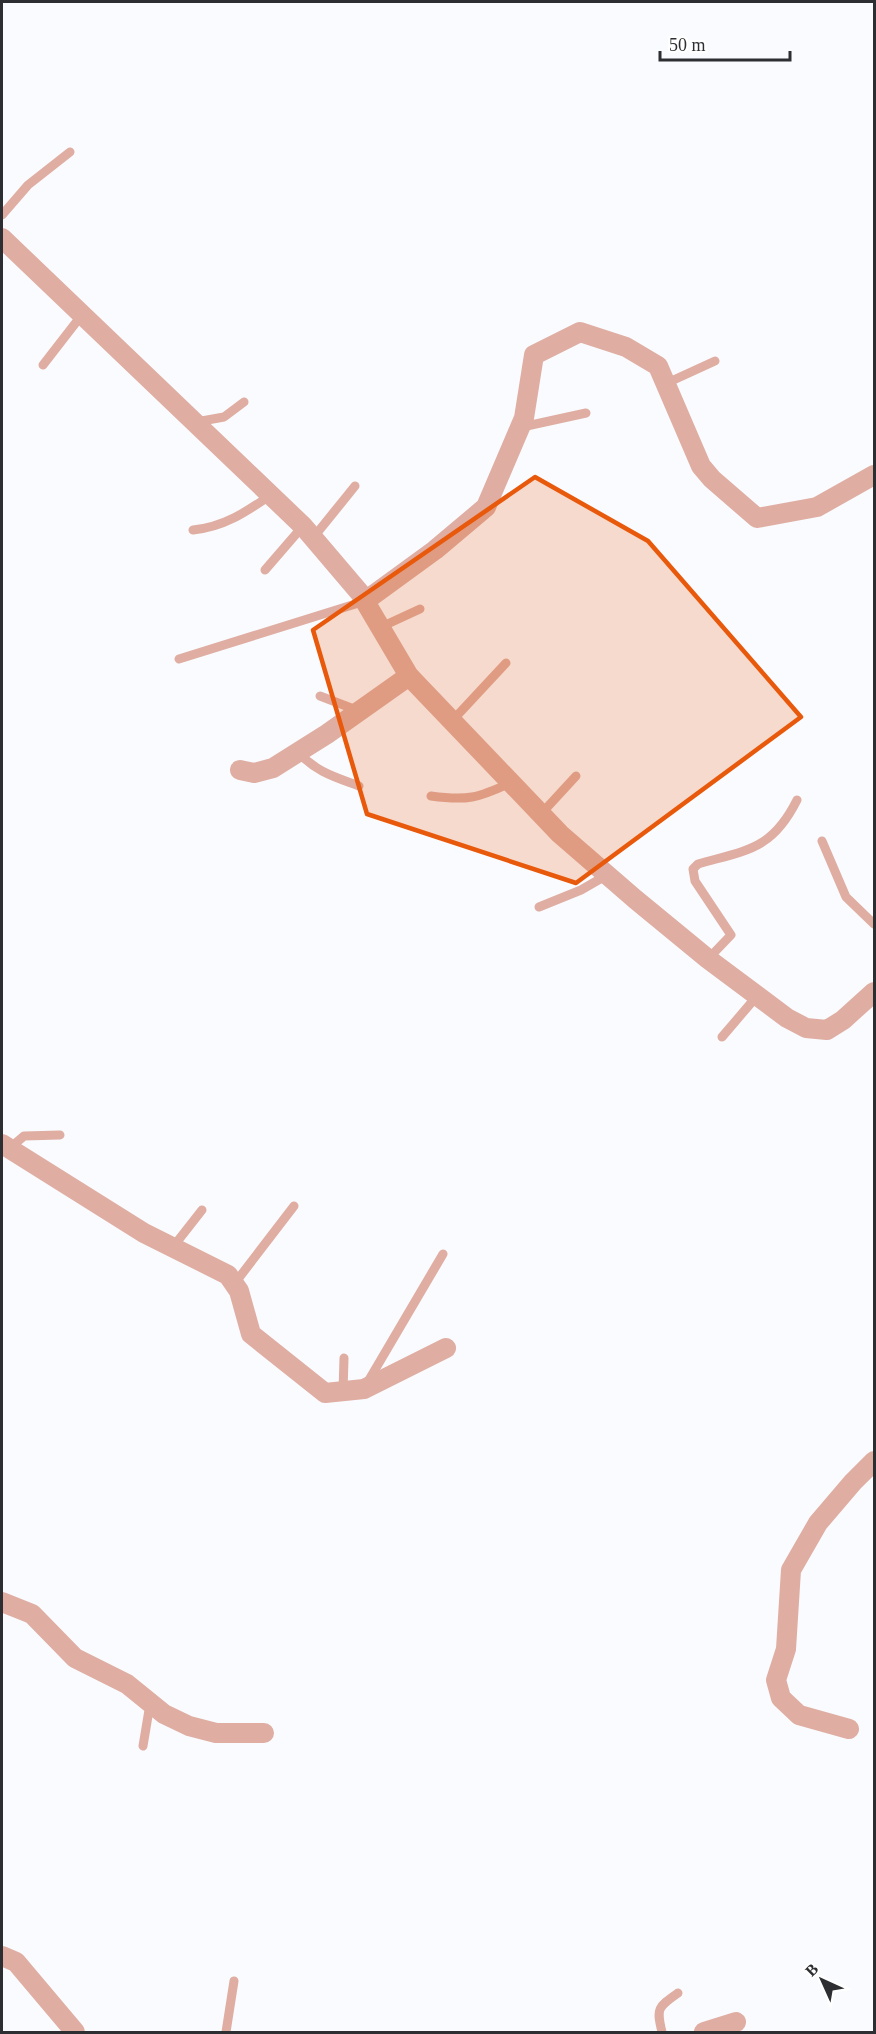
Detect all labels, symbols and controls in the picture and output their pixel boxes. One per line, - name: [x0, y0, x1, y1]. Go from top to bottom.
- scale bar: [660, 24, 790, 62]
- text: 50 m: [669, 35, 706, 55]
- north arrow: [792, 1950, 852, 2010]
- text: B: [802, 1960, 822, 1980]

